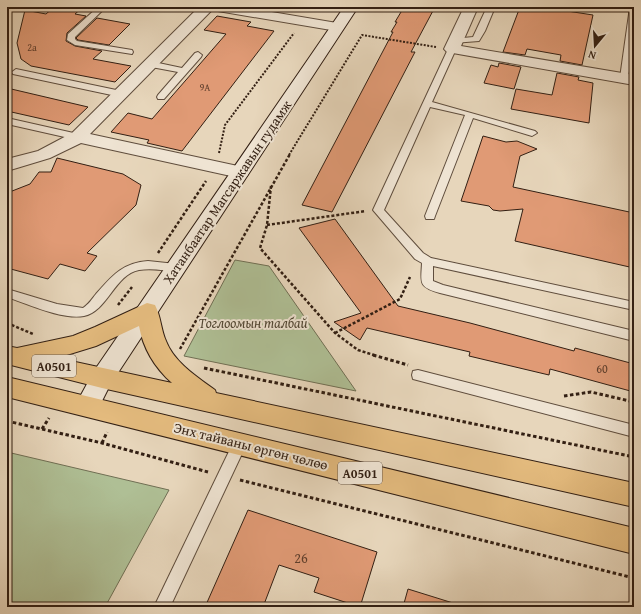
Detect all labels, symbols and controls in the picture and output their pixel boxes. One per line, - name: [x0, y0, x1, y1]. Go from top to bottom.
- north arrow: [575, 26, 615, 66]
- house number: 2а: [27, 40, 37, 55]
- text: N: [585, 47, 598, 64]
- house number: 9A: [200, 80, 210, 95]
- street label: Хатанбаатар Магсаржавын гудамж: [158, 96, 297, 288]
- park label: Тоглоомын талбай: [198, 313, 308, 333]
- road number: A0501: [32, 355, 76, 377]
- house number: 60: [596, 360, 608, 377]
- street label: Энх тайваны өргөн чөлөө: [172, 417, 330, 475]
- road number: A0501: [338, 462, 382, 484]
- house number: 26: [294, 548, 308, 568]

